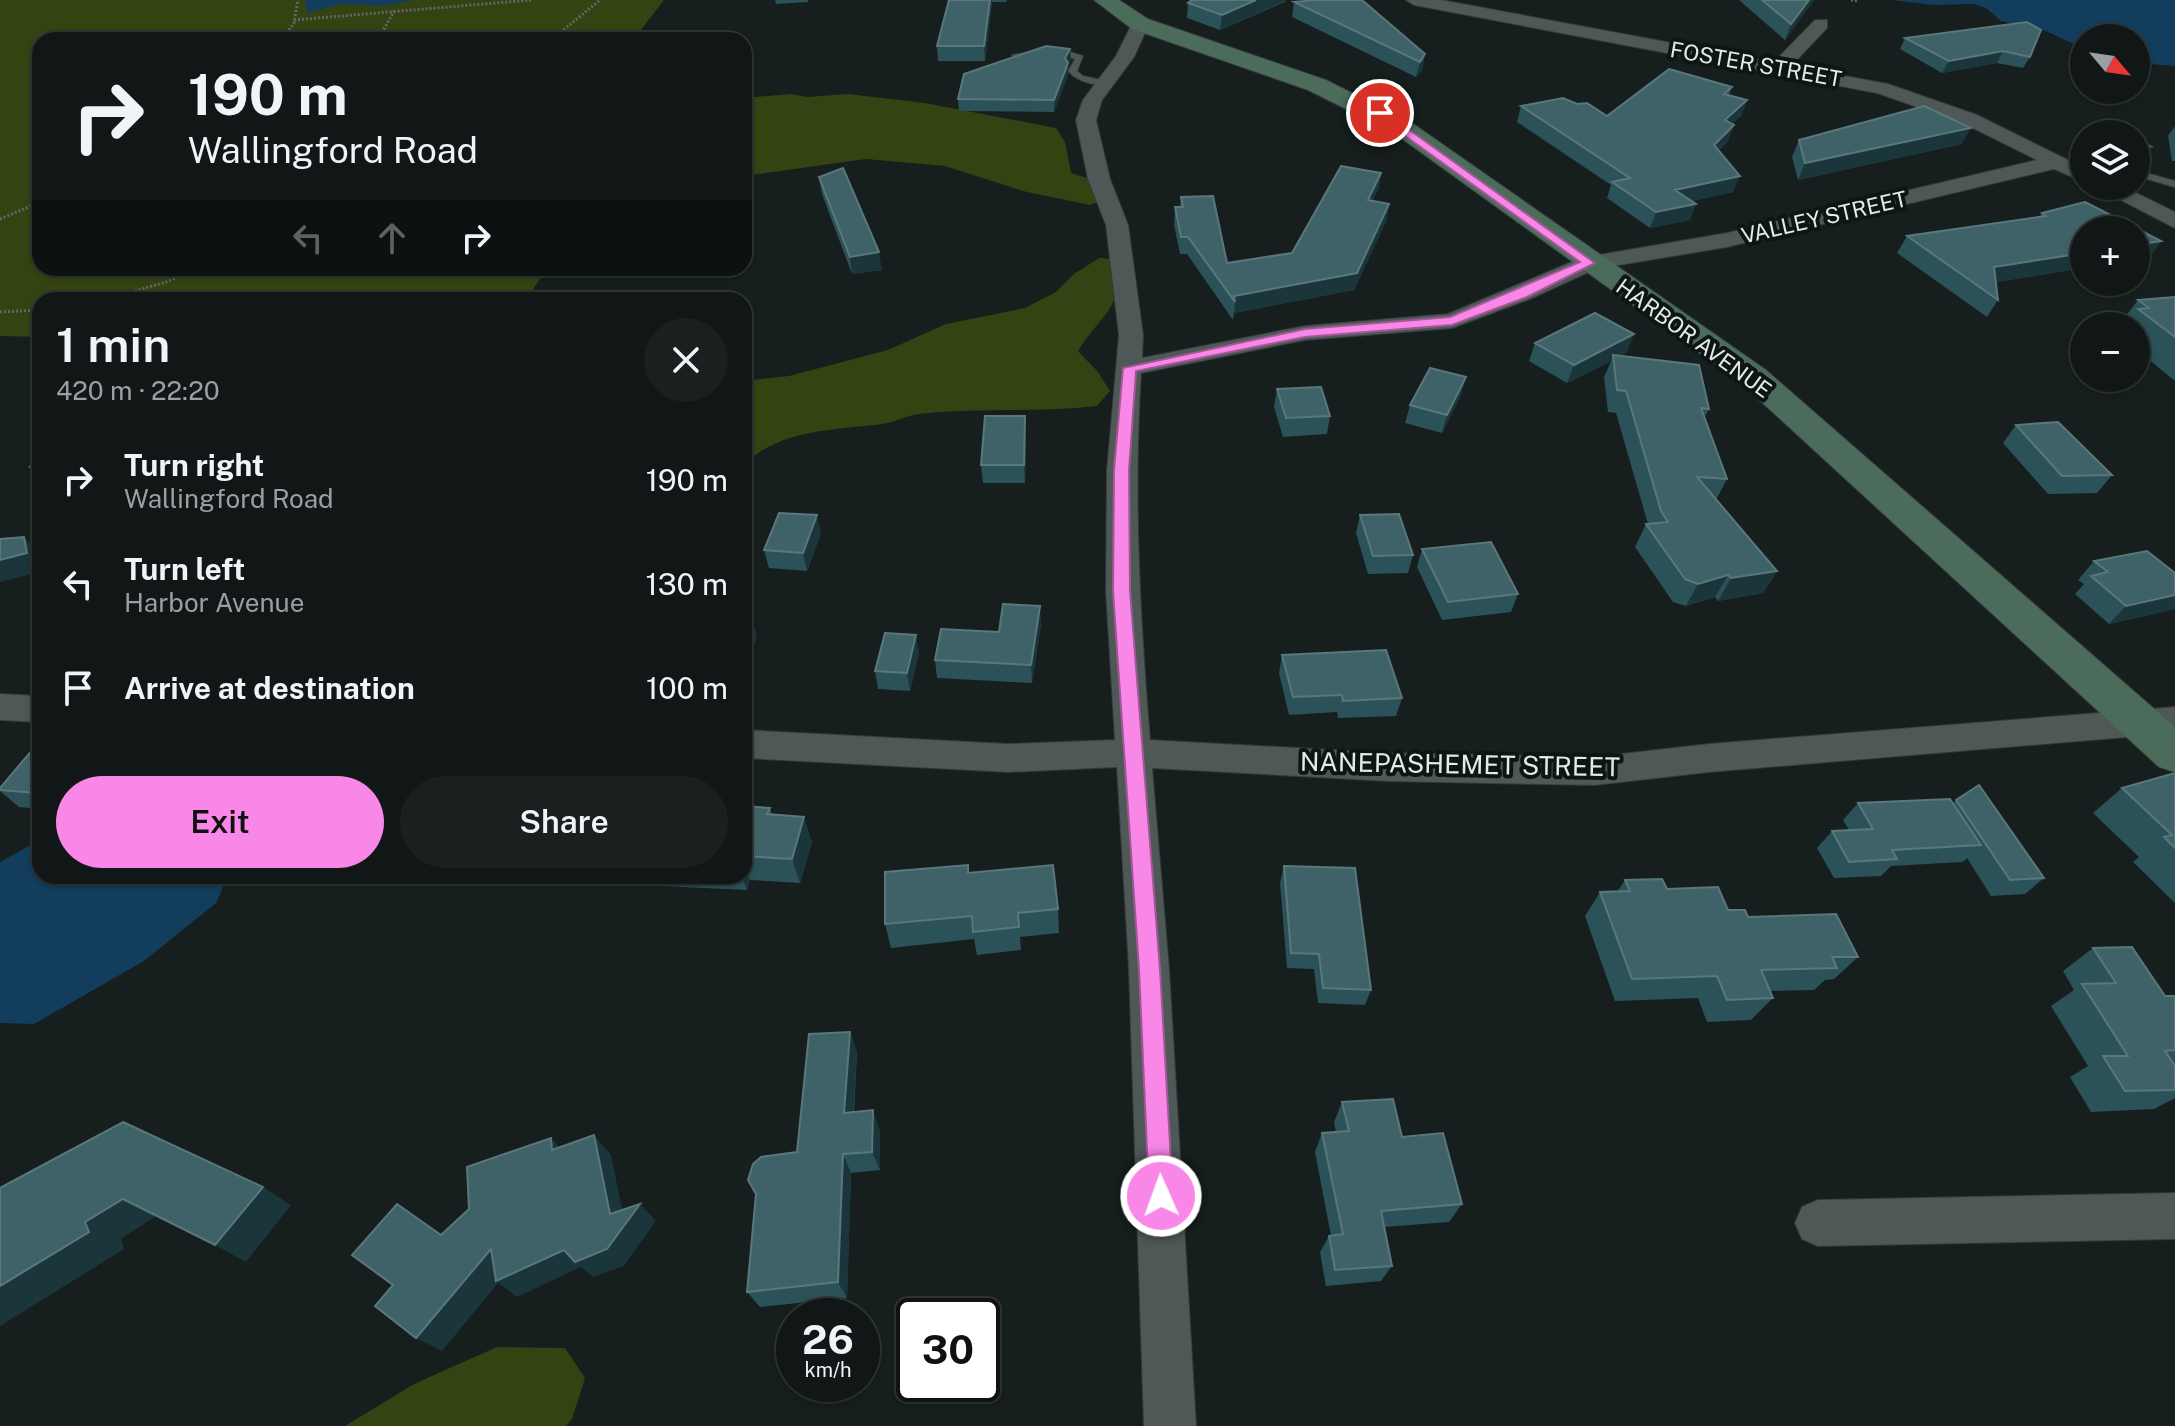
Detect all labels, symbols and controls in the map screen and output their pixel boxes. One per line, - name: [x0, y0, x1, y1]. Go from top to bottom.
- north arrow: [2070, 24, 2150, 104]
- map controls: [2070, 24, 2150, 392]
- street label: FOSTER STREET: [1668, 36, 1844, 92]
- text: 190 m: [188, 62, 348, 128]
- icon: right: [56, 64, 160, 168]
- pin: [1346, 79, 1414, 147]
- icon: arrive: [1358, 91, 1402, 135]
- button: layers: [2070, 120, 2150, 200]
- text: Wallingford Road: [188, 129, 478, 171]
- street label: VALLEY STREET: [1739, 185, 1909, 249]
- icon: left: [286, 216, 330, 260]
- icon: ahead: [370, 216, 414, 260]
- icon: right: [454, 216, 498, 260]
- button: +: [2070, 216, 2150, 296]
- street label: HARBOR AVENUE: [1611, 273, 1777, 403]
- button: −: [2070, 312, 2150, 392]
- text: 1 min: [56, 316, 170, 373]
- button: close: [644, 318, 728, 402]
- text: 420 m · 22:20: [56, 375, 220, 406]
- text: Turn right: [124, 447, 264, 483]
- icon: right: [56, 458, 100, 502]
- text: 190 m: [646, 462, 728, 498]
- text: Wallingford Road: [124, 483, 334, 514]
- text: Turn left: [124, 551, 245, 587]
- icon: left: [56, 562, 100, 606]
- text: 130 m: [645, 566, 728, 602]
- text: Harbor Avenue: [124, 587, 304, 618]
- icon: arrive: [56, 666, 100, 710]
- text: Arrive at destination: [124, 670, 415, 706]
- text: 100 m: [646, 670, 728, 706]
- street label: NANEPASHEMET STREET: [1300, 746, 1620, 782]
- button: Exit: [56, 776, 384, 868]
- button: Share: [400, 776, 728, 868]
- position arrow: [1119, 1154, 1203, 1238]
- speed limit sign: 30: [896, 1298, 1000, 1402]
- text: 26: [802, 1316, 854, 1363]
- text: km/h: [804, 1358, 852, 1382]

